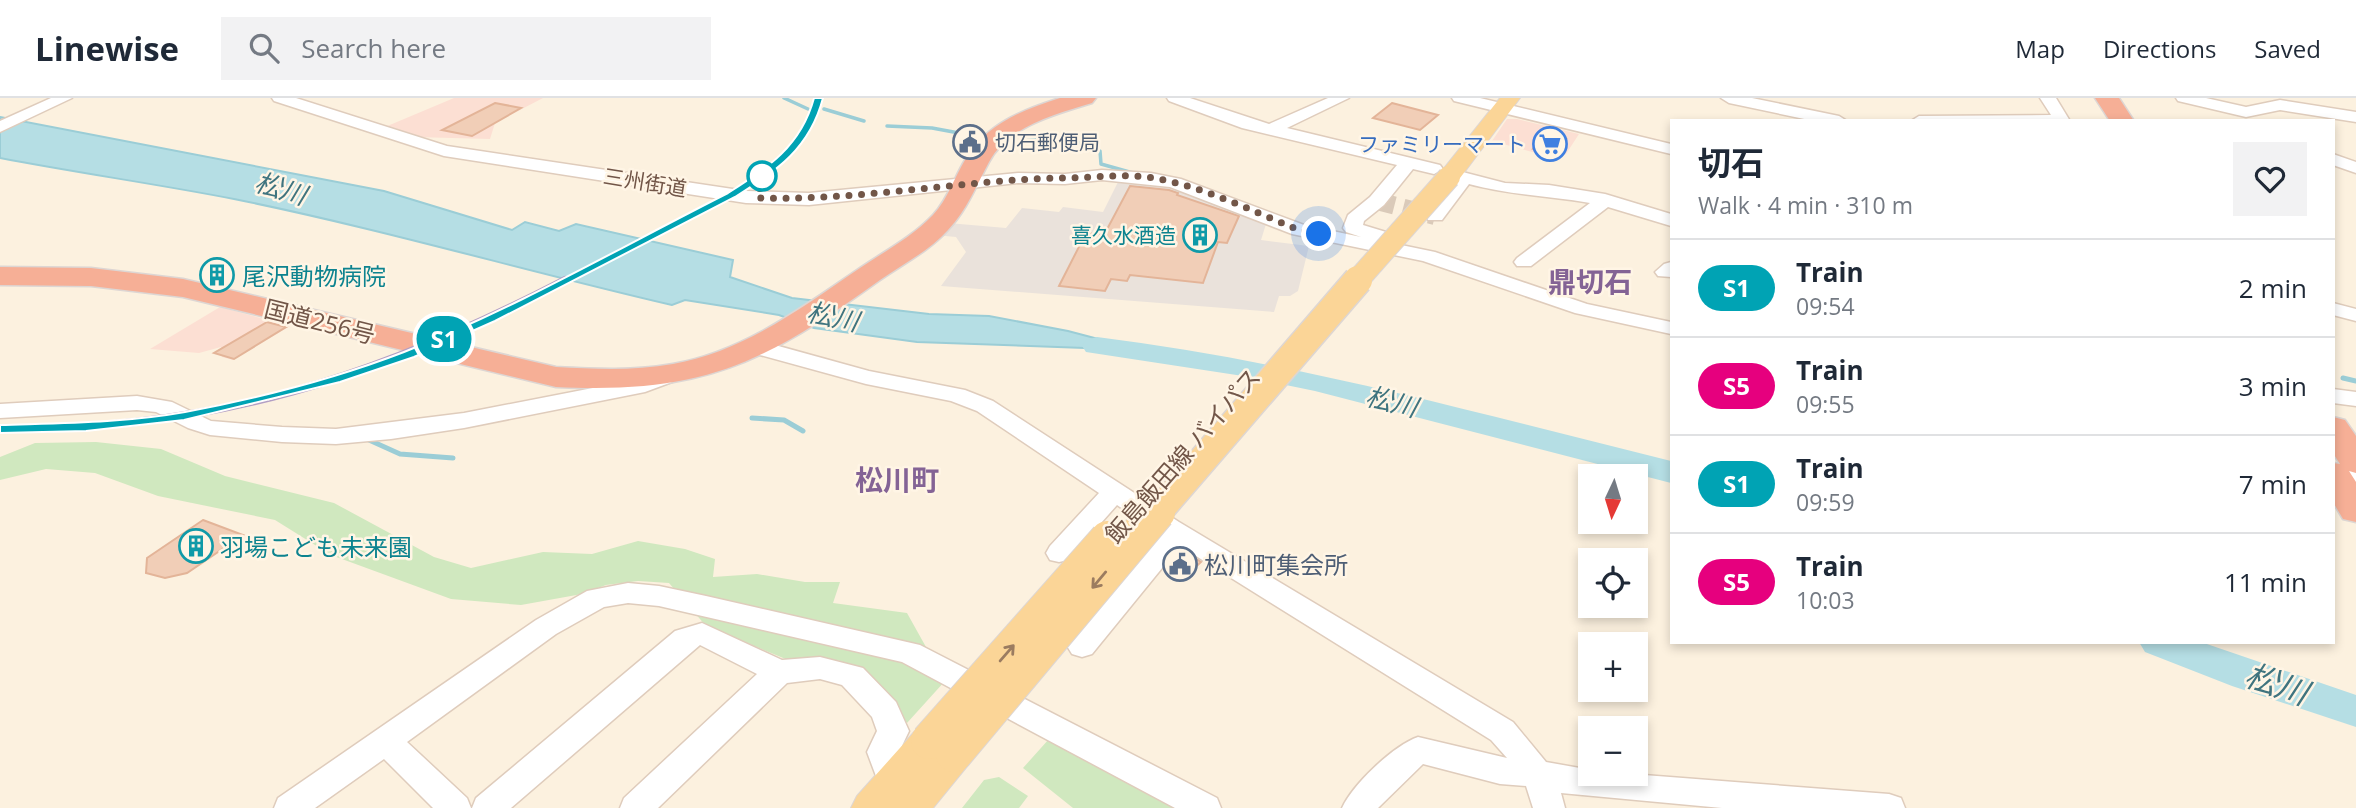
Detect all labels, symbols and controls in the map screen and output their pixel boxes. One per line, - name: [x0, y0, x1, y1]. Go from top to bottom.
- search box: [221, 17, 711, 80]
- text: Linewise: [35, 26, 179, 71]
- icon: search: [245, 29, 283, 67]
- text: Search here: [301, 30, 446, 66]
- text: Map: [2015, 32, 2065, 65]
- text: Directions: [2103, 32, 2216, 65]
- text: Saved: [2254, 32, 2321, 65]
- public building icon: 切石郵便局: [951, 123, 989, 161]
- supermarket icon: ファミリーマート: [1531, 125, 1569, 163]
- place label: 切石郵便局: [995, 128, 1100, 156]
- place label: ファミリーマート: [1358, 130, 1526, 158]
- text: 切石: [1698, 140, 1764, 185]
- button: heart: [2233, 142, 2307, 216]
- unlabelled marker: [747, 161, 777, 191]
- street label: 三州街道: [601, 162, 689, 202]
- water label: 松川: [251, 163, 314, 214]
- text: Walk · 4 min · 310 m: [1698, 189, 1913, 221]
- building icon: 喜久水酒造: [1181, 216, 1219, 254]
- your location: [1301, 216, 1336, 251]
- place label: 喜久水酒造: [1071, 221, 1176, 249]
- text: Train: [1796, 254, 1864, 290]
- building icon: 尾沢動物病院: [198, 256, 236, 294]
- place label: 尾沢動物病院: [242, 259, 386, 292]
- district label: 鼎切石: [1548, 262, 1632, 300]
- text: 2 min: [2239, 270, 2307, 306]
- text: S1: [1723, 271, 1750, 304]
- text: 09:54: [1796, 290, 1855, 322]
- street label: 国道256号: [261, 291, 379, 351]
- water label: 松川: [804, 293, 865, 340]
- line badge: S1: [412, 316, 476, 362]
- text: S1: [431, 322, 457, 355]
- text: Train: [1796, 352, 1864, 388]
- street label: 飯島飯田線 バイパス: [1097, 360, 1267, 550]
- text: 3 min: [2239, 368, 2307, 404]
- text: S5: [1723, 369, 1750, 402]
- water label: 松川: [1362, 377, 1424, 425]
- text: 09:55: [1796, 388, 1855, 420]
- text: Train: [1796, 450, 1864, 486]
- district label: 松川町: [855, 460, 939, 498]
- north arrow: [1578, 464, 1648, 534]
- map controls: [1578, 464, 1648, 786]
- text: 7 min: [2239, 466, 2307, 502]
- text: S1: [1723, 467, 1750, 500]
- text: 09:59: [1796, 486, 1855, 518]
- building icon: 羽場こども未来園: [177, 527, 215, 565]
- place label: 羽場こども未来園: [220, 530, 412, 563]
- public building icon: 松川町集会所: [1161, 545, 1199, 583]
- place label: 松川町集会所: [1204, 548, 1348, 581]
- button: locate: [1578, 548, 1648, 618]
- text: Train: [1796, 548, 1864, 584]
- text: 11 min: [2224, 564, 2307, 600]
- text: S5: [1723, 565, 1750, 598]
- one-way arrow: [1091, 570, 1107, 588]
- text: 10:03: [1796, 584, 1855, 616]
- button: +: [1578, 632, 1648, 702]
- one-way arrow: [999, 644, 1015, 662]
- water label: 松川: [2240, 652, 2317, 715]
- button: −: [1578, 716, 1648, 786]

